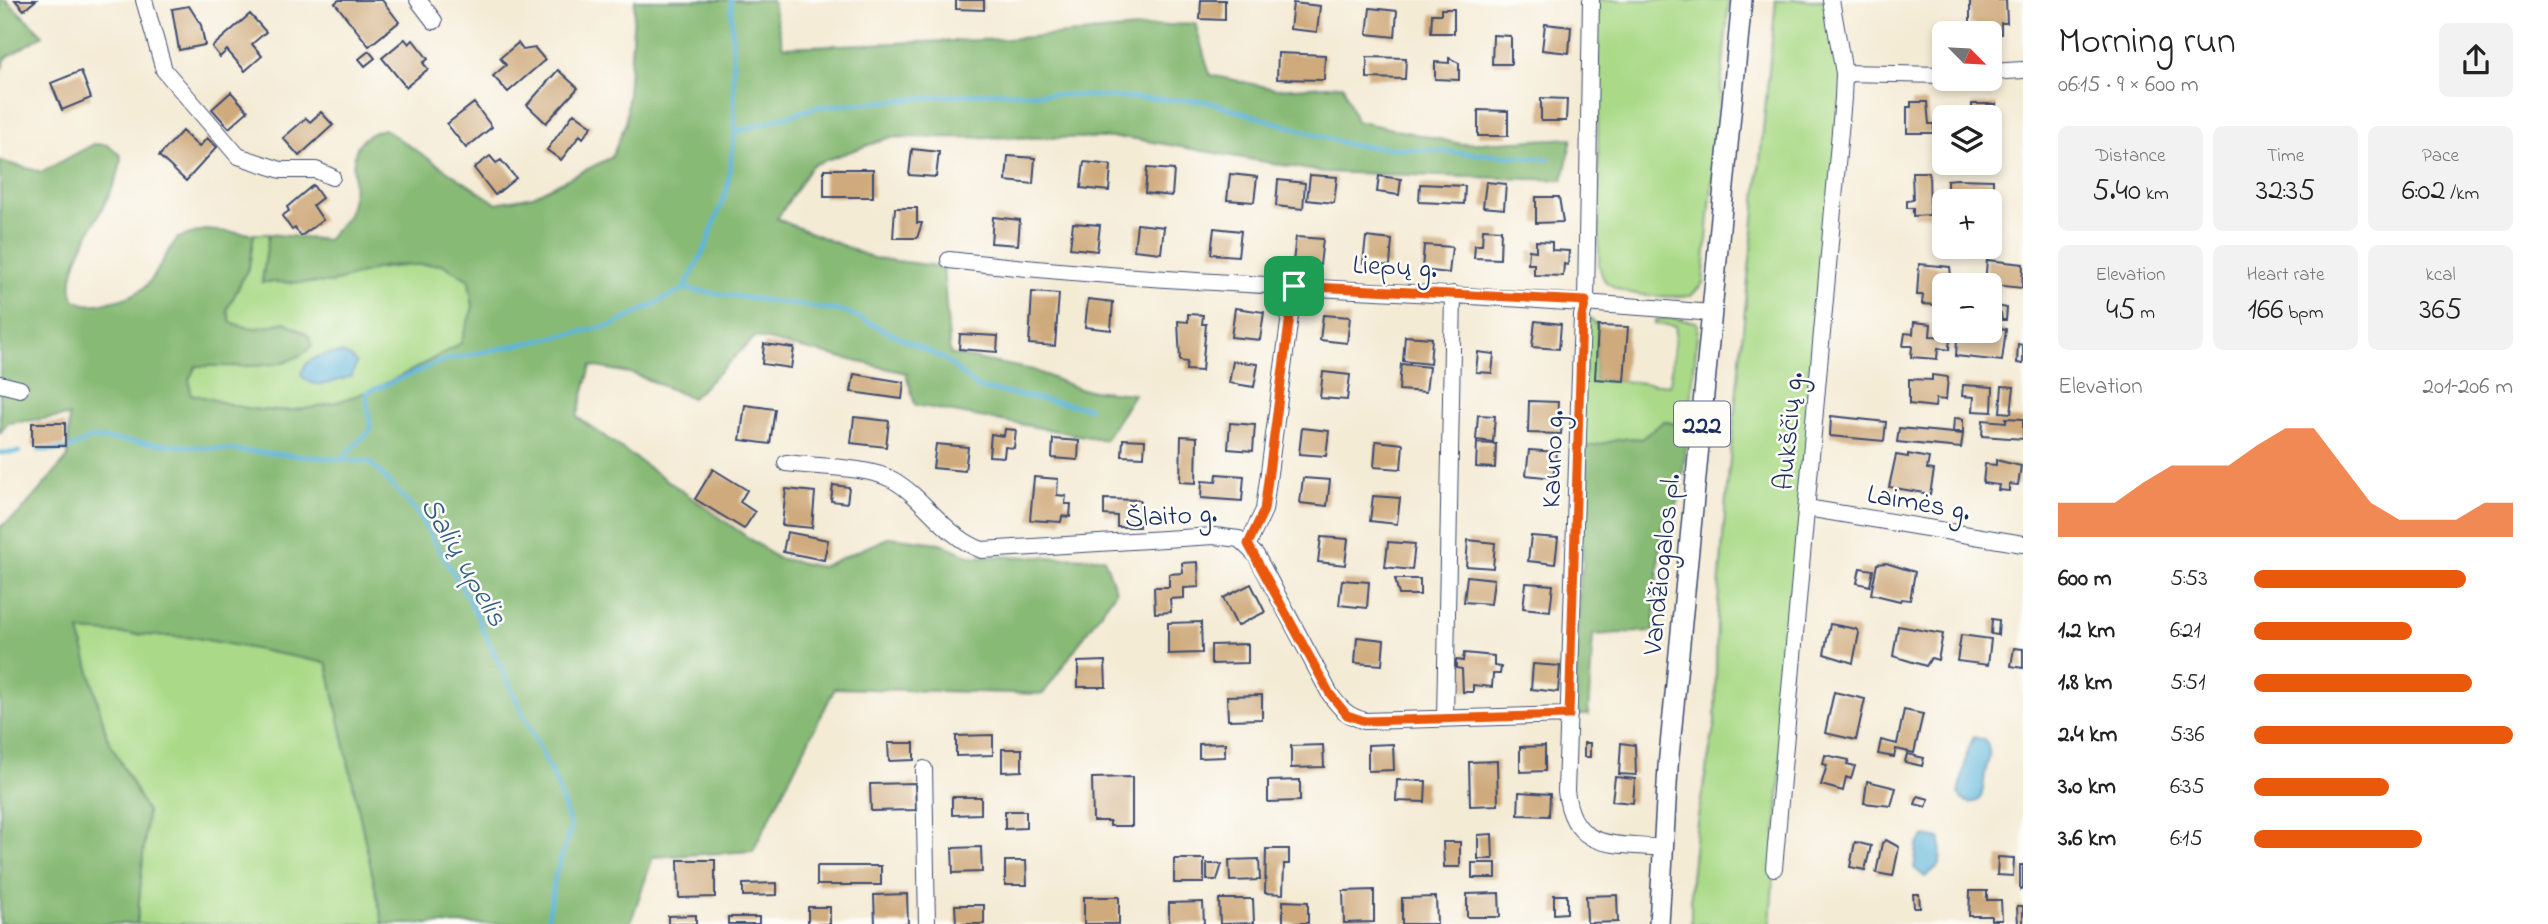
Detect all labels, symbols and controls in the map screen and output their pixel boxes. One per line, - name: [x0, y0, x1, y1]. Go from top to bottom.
- text: Morning run: [2058, 15, 2236, 71]
- north arrow: [1932, 21, 2002, 91]
- map controls: [1932, 21, 2002, 343]
- button: share: [2439, 23, 2513, 97]
- text: 06:15 · 9 × 600 m: [2058, 69, 2199, 102]
- button: layers: [1932, 105, 2002, 175]
- text: Distance: [2096, 143, 2166, 170]
- text: Time: [2267, 143, 2304, 170]
- text: Pace: [2422, 143, 2459, 170]
- text: 5.40: [2092, 170, 2141, 214]
- text: 32:35: [2256, 170, 2315, 214]
- text: 6:02: [2402, 170, 2445, 214]
- text: km: [2141, 181, 2169, 208]
- text: /km: [2445, 181, 2479, 208]
- button: +: [1932, 189, 2002, 259]
- street label: Liepų g.: [1352, 246, 1438, 291]
- pin: [1264, 256, 1324, 316]
- text: Elevation: [2096, 262, 2165, 289]
- text: Heart rate: [2247, 262, 2324, 289]
- text: kcal: [2425, 262, 2456, 289]
- icon: arrive: [1275, 267, 1313, 305]
- button: −: [1932, 273, 2002, 343]
- text: 45: [2106, 289, 2136, 333]
- text: 166: [2248, 289, 2284, 333]
- text: 365: [2419, 289, 2462, 333]
- text: m: [2136, 300, 2155, 327]
- text: bpm: [2284, 300, 2323, 327]
- street label: Aukščių g.: [1765, 371, 1816, 492]
- text: Elevation: [2058, 371, 2143, 404]
- text: 201–206 m: [2423, 371, 2513, 404]
- road number: 222: [1674, 402, 1730, 446]
- street label: Kauno g.: [1532, 409, 1577, 509]
- street label: Vandžiogalos pl.: [1633, 472, 1693, 658]
- street label: Laimės g.: [1863, 475, 1973, 534]
- water label: Salių upelis: [408, 490, 518, 636]
- street label: Šlaito g.: [1124, 495, 1218, 540]
- text: 600 m: [2058, 563, 2112, 596]
- text: 5:53: [2170, 563, 2208, 596]
- text: 1.2 km: [2058, 615, 2115, 648]
- text: 6:21: [2170, 615, 2201, 648]
- text: 1.8 km: [2058, 667, 2112, 700]
- text: 5:51: [2170, 667, 2206, 700]
- text: 2.4 km: [2058, 719, 2117, 752]
- text: 5:36: [2170, 719, 2205, 752]
- text: 3.0 km: [2058, 771, 2116, 804]
- text: 6:35: [2170, 771, 2205, 804]
- text: 3.6 km: [2058, 823, 2116, 856]
- text: 6:15: [2170, 823, 2203, 856]

